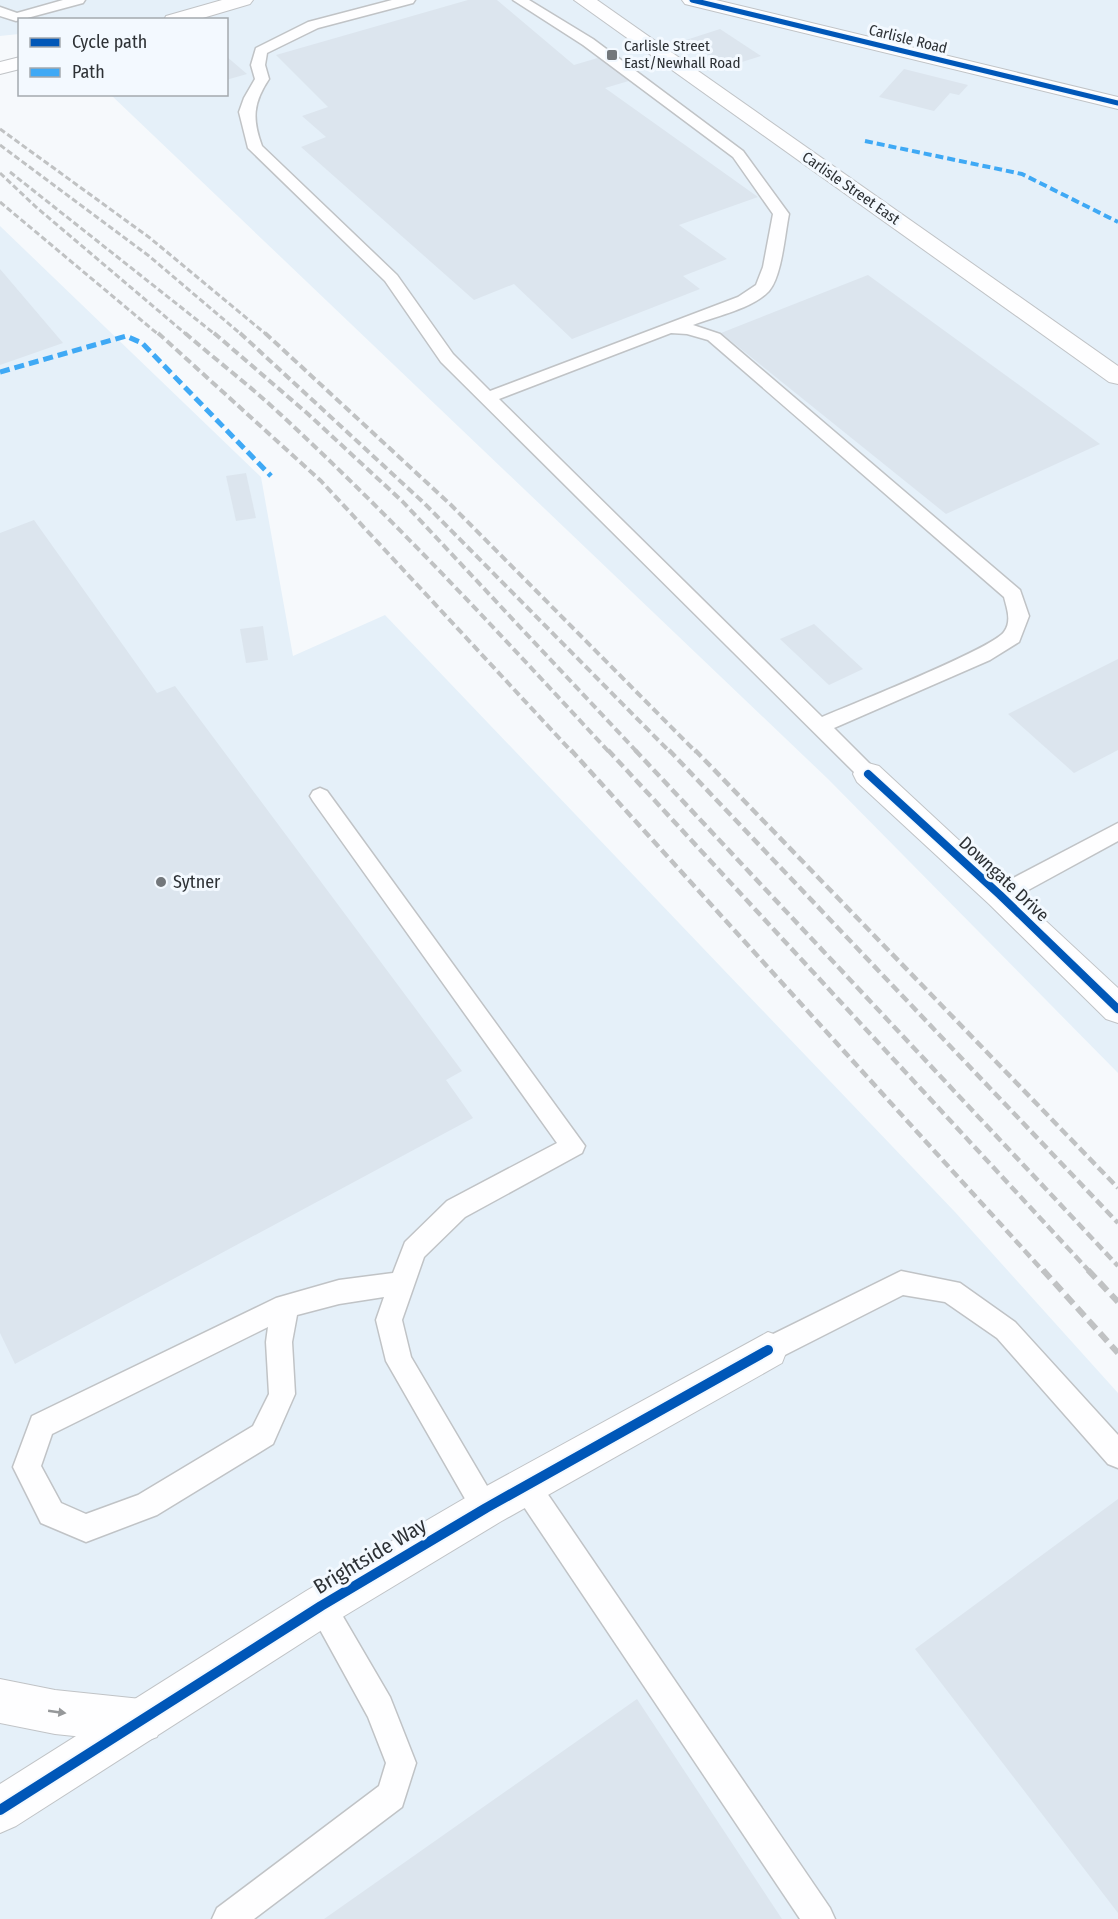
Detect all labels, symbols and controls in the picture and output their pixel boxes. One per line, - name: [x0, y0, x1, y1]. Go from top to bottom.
- legend: [18, 18, 228, 96]
- street label: Carlisle Road: [867, 21, 949, 57]
- text: Cycle path: [72, 31, 147, 53]
- place label: Carlisle Street East/Newhall Road: [624, 37, 740, 72]
- marker: Carlisle Street East/Newhall Road: [605, 48, 619, 62]
- text: Path: [72, 61, 105, 83]
- street label: Carlisle Street East: [799, 148, 903, 228]
- street label: Downgate Drive: [954, 832, 1054, 926]
- place label: Sytner: [173, 871, 221, 893]
- marker: Sytner: [154, 875, 168, 889]
- street label: Brightside Way: [309, 1512, 432, 1600]
- one-way arrow: [48, 1708, 67, 1717]

